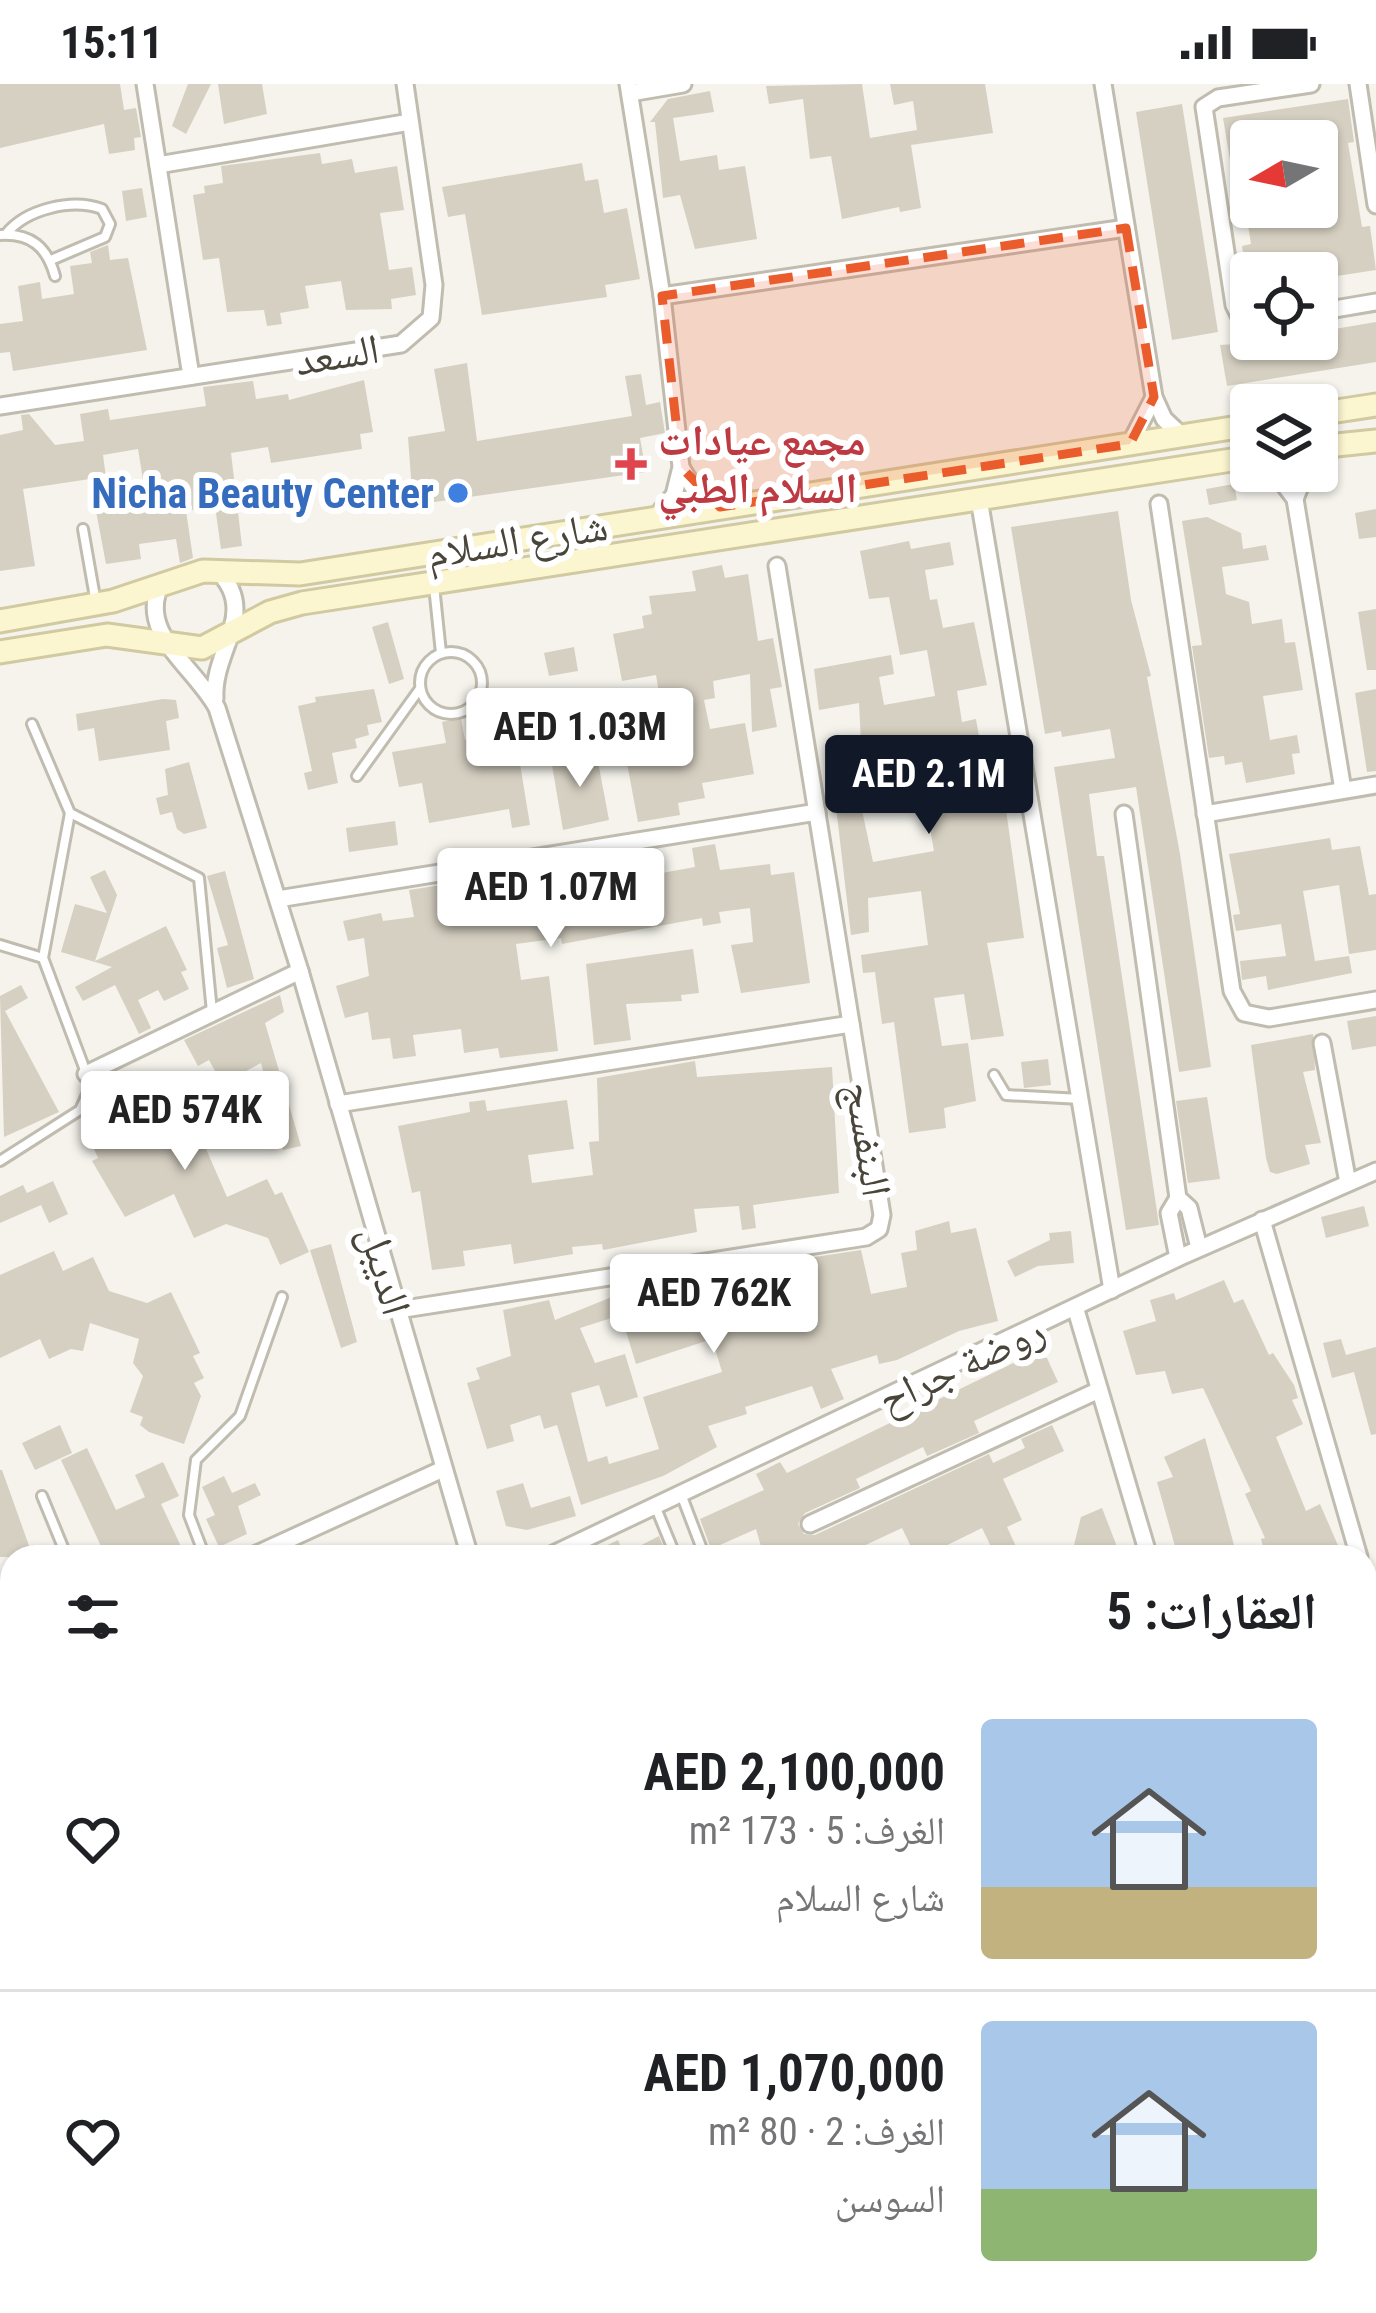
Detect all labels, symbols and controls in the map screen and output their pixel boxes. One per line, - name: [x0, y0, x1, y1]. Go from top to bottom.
- text: 15:11: [60, 16, 163, 69]
- north arrow: [1230, 120, 1338, 228]
- map controls: [1230, 120, 1338, 492]
- button: locate: [1230, 252, 1338, 360]
- street label: السعد: [292, 324, 382, 385]
- button: layers: [1230, 384, 1338, 492]
- place label: مجمع عيادات السلام الطبي: [658, 416, 866, 521]
- marker: مجمع عيادات السلام الطبي: [615, 448, 647, 480]
- place label: Nicha Beauty Center: [91, 469, 434, 518]
- marker: Nicha Beauty Center: [445, 480, 471, 506]
- street label: شارع السلام: [423, 501, 612, 582]
- pin: AED 1.03M: [443, 688, 717, 790]
- text: AED 1.03M: [493, 704, 667, 750]
- pin: AED 2.1M: [805, 735, 1053, 837]
- text: AED 2.1M: [852, 751, 1006, 797]
- pin: AED 1.07M: [414, 848, 688, 950]
- text: AED 1.07M: [464, 864, 638, 910]
- pin: AED 574K: [61, 1071, 309, 1173]
- street label: البنفسج: [833, 1078, 902, 1200]
- text: AED 574K: [108, 1087, 262, 1133]
- street label: الديبل: [349, 1220, 422, 1321]
- pin: AED 762K: [590, 1254, 838, 1356]
- text: AED 762K: [637, 1270, 791, 1316]
- street label: روضة جراح: [870, 1305, 1053, 1426]
- text: العقارات: 5: [1107, 1582, 1317, 1641]
- icon: filters: [60, 1584, 126, 1650]
- text: AED 2,100,000: [644, 1743, 945, 1802]
- icon: home: [1077, 1767, 1221, 1911]
- icon: heart: [60, 1806, 126, 1872]
- text: الغرف: 5 · 173 m²: [689, 1808, 945, 1854]
- text: شارع السلام: [776, 1875, 945, 1921]
- text: AED 1,070,000: [644, 2044, 945, 2103]
- icon: home: [1077, 2069, 1221, 2213]
- icon: heart: [60, 2108, 126, 2174]
- text: الغرف: 2 · 80 m²: [708, 2109, 945, 2155]
- text: السوسن: [835, 2176, 945, 2222]

